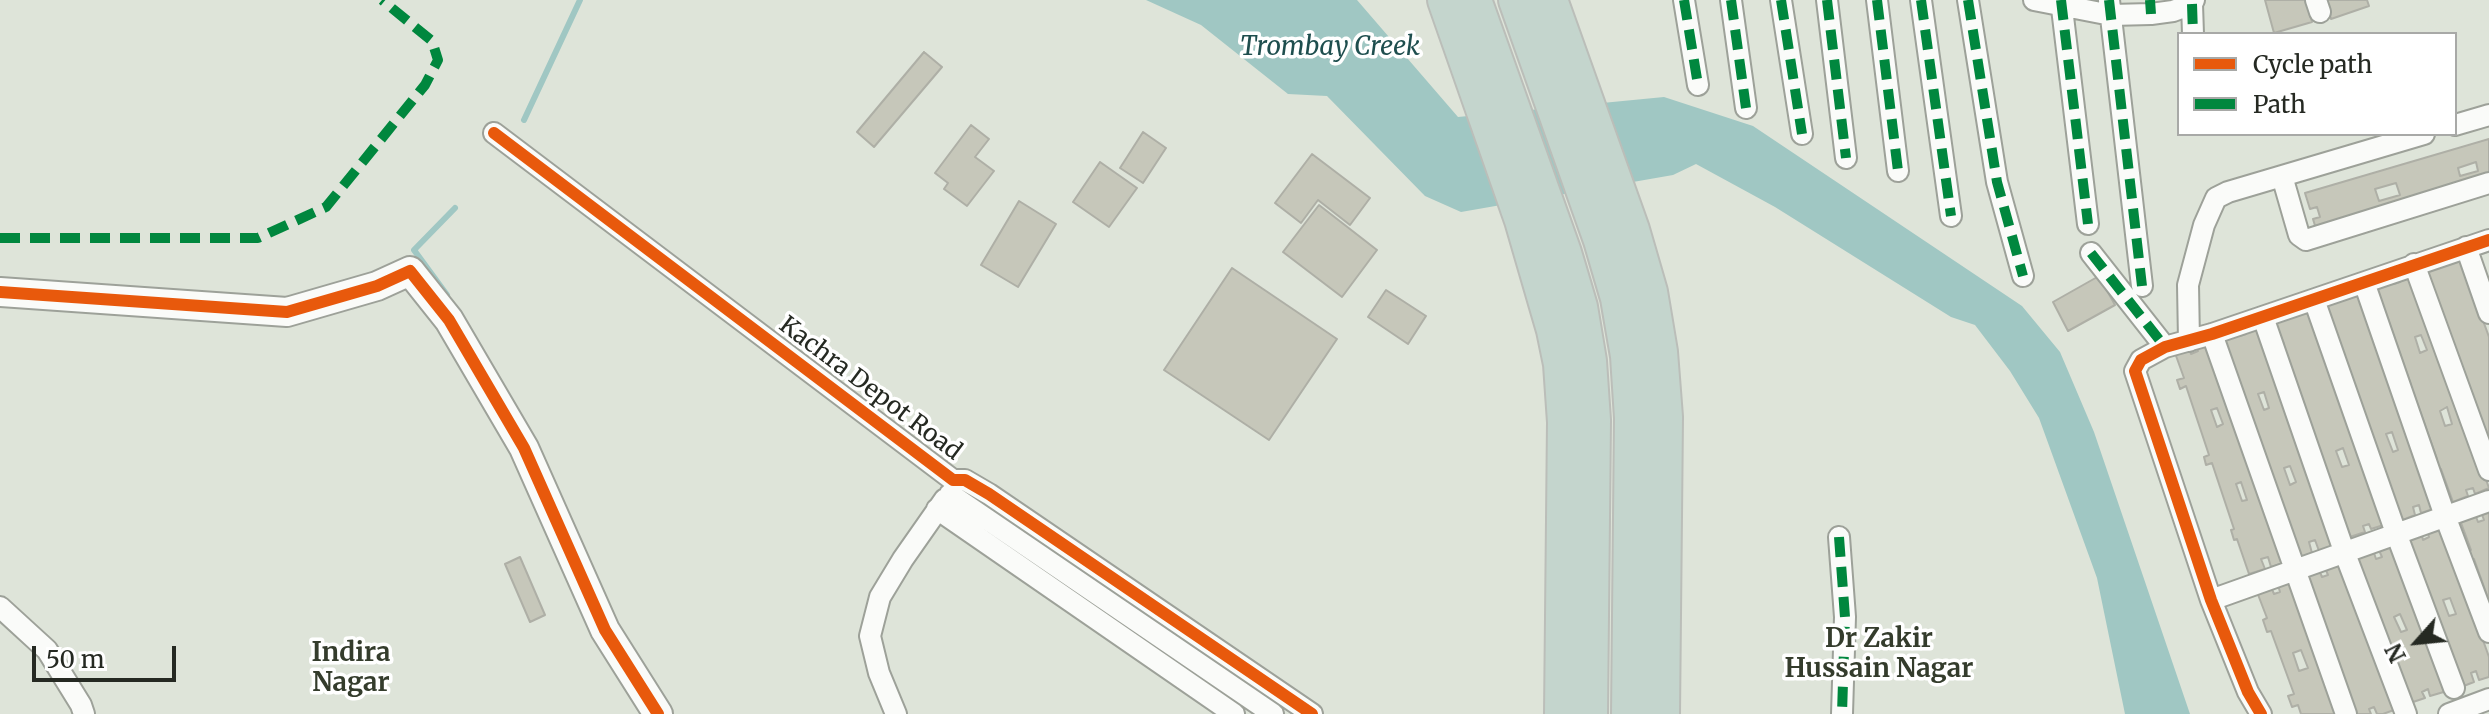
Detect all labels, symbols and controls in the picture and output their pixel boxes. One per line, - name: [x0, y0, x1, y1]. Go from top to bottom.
- water label: Trombay Creek: [1240, 32, 1420, 64]
- legend: [2177, 32, 2457, 136]
- text: Cycle path: [2253, 49, 2372, 80]
- text: Path: [2253, 89, 2306, 120]
- street label: Kachra Depot Road: [773, 311, 967, 467]
- north arrow: [2377, 602, 2457, 682]
- district label: Dr Zakir Hussain Nagar: [1785, 624, 1973, 686]
- scale bar: [36, 630, 180, 680]
- district label: Indira Nagar: [312, 638, 390, 700]
- text: N: [2379, 639, 2412, 667]
- text: 50 m: [46, 644, 105, 675]

